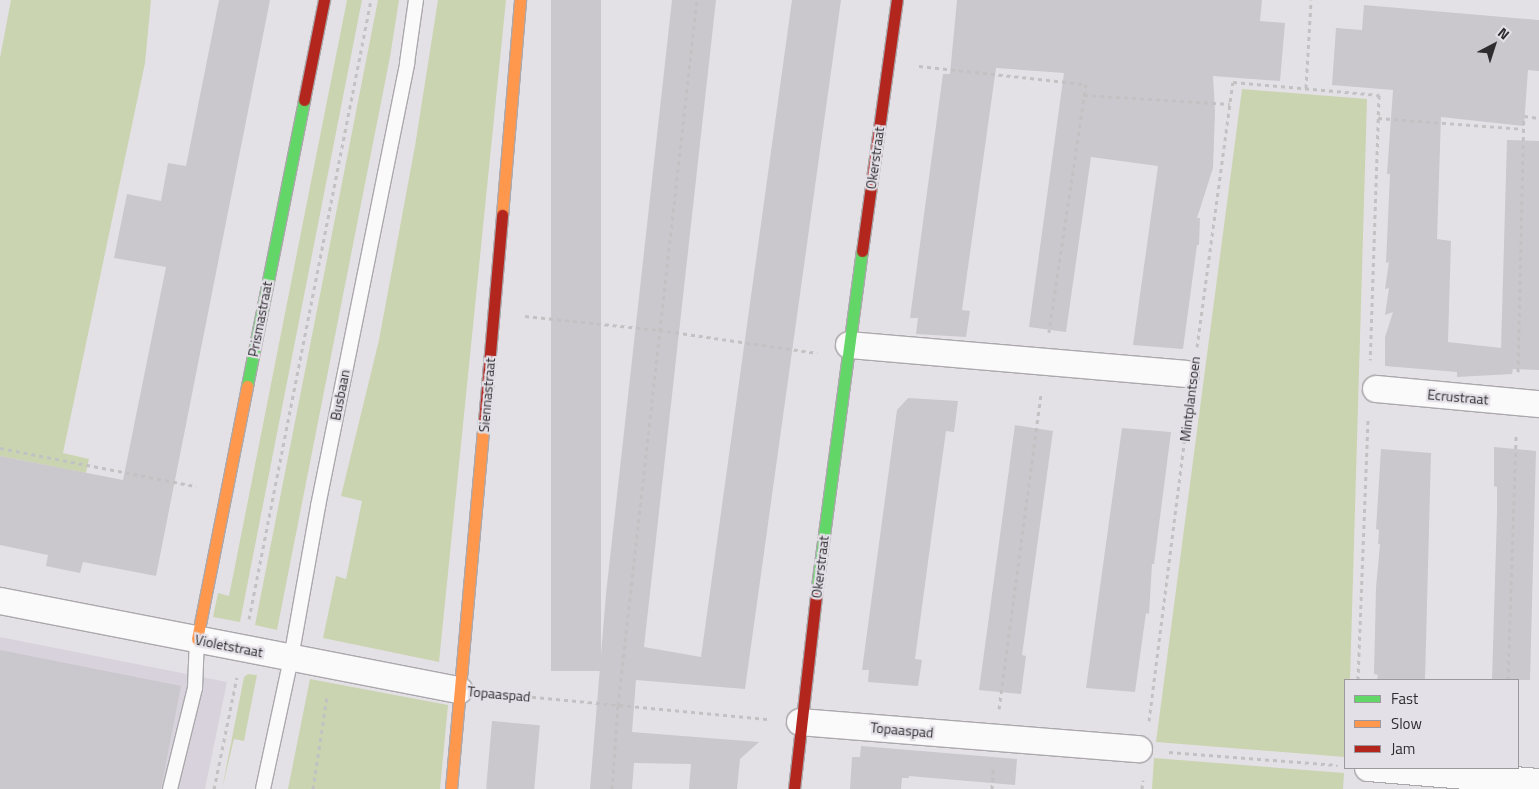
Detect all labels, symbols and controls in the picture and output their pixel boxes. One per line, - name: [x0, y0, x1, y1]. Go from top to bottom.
- north arrow: [1469, 20, 1519, 70]
- text: N: [1493, 22, 1514, 44]
- street label: Okerstraat: [862, 126, 888, 190]
- street label: Prismastraat: [244, 280, 276, 358]
- street label: Mintplantsoen: [1176, 355, 1204, 443]
- street label: Siennastraat: [475, 357, 499, 433]
- street label: Busbaan: [327, 368, 353, 422]
- street label: Ecrustraat: [1427, 386, 1489, 408]
- street label: Okerstraat: [808, 535, 832, 599]
- street label: Violetstraat: [194, 631, 264, 661]
- legend: [1344, 679, 1519, 769]
- street label: Topaaspad: [467, 683, 531, 705]
- text: Fast: [1391, 687, 1418, 710]
- text: Slow: [1391, 712, 1422, 735]
- street label: Topaaspad: [870, 719, 934, 741]
- text: Jam: [1391, 737, 1415, 760]

